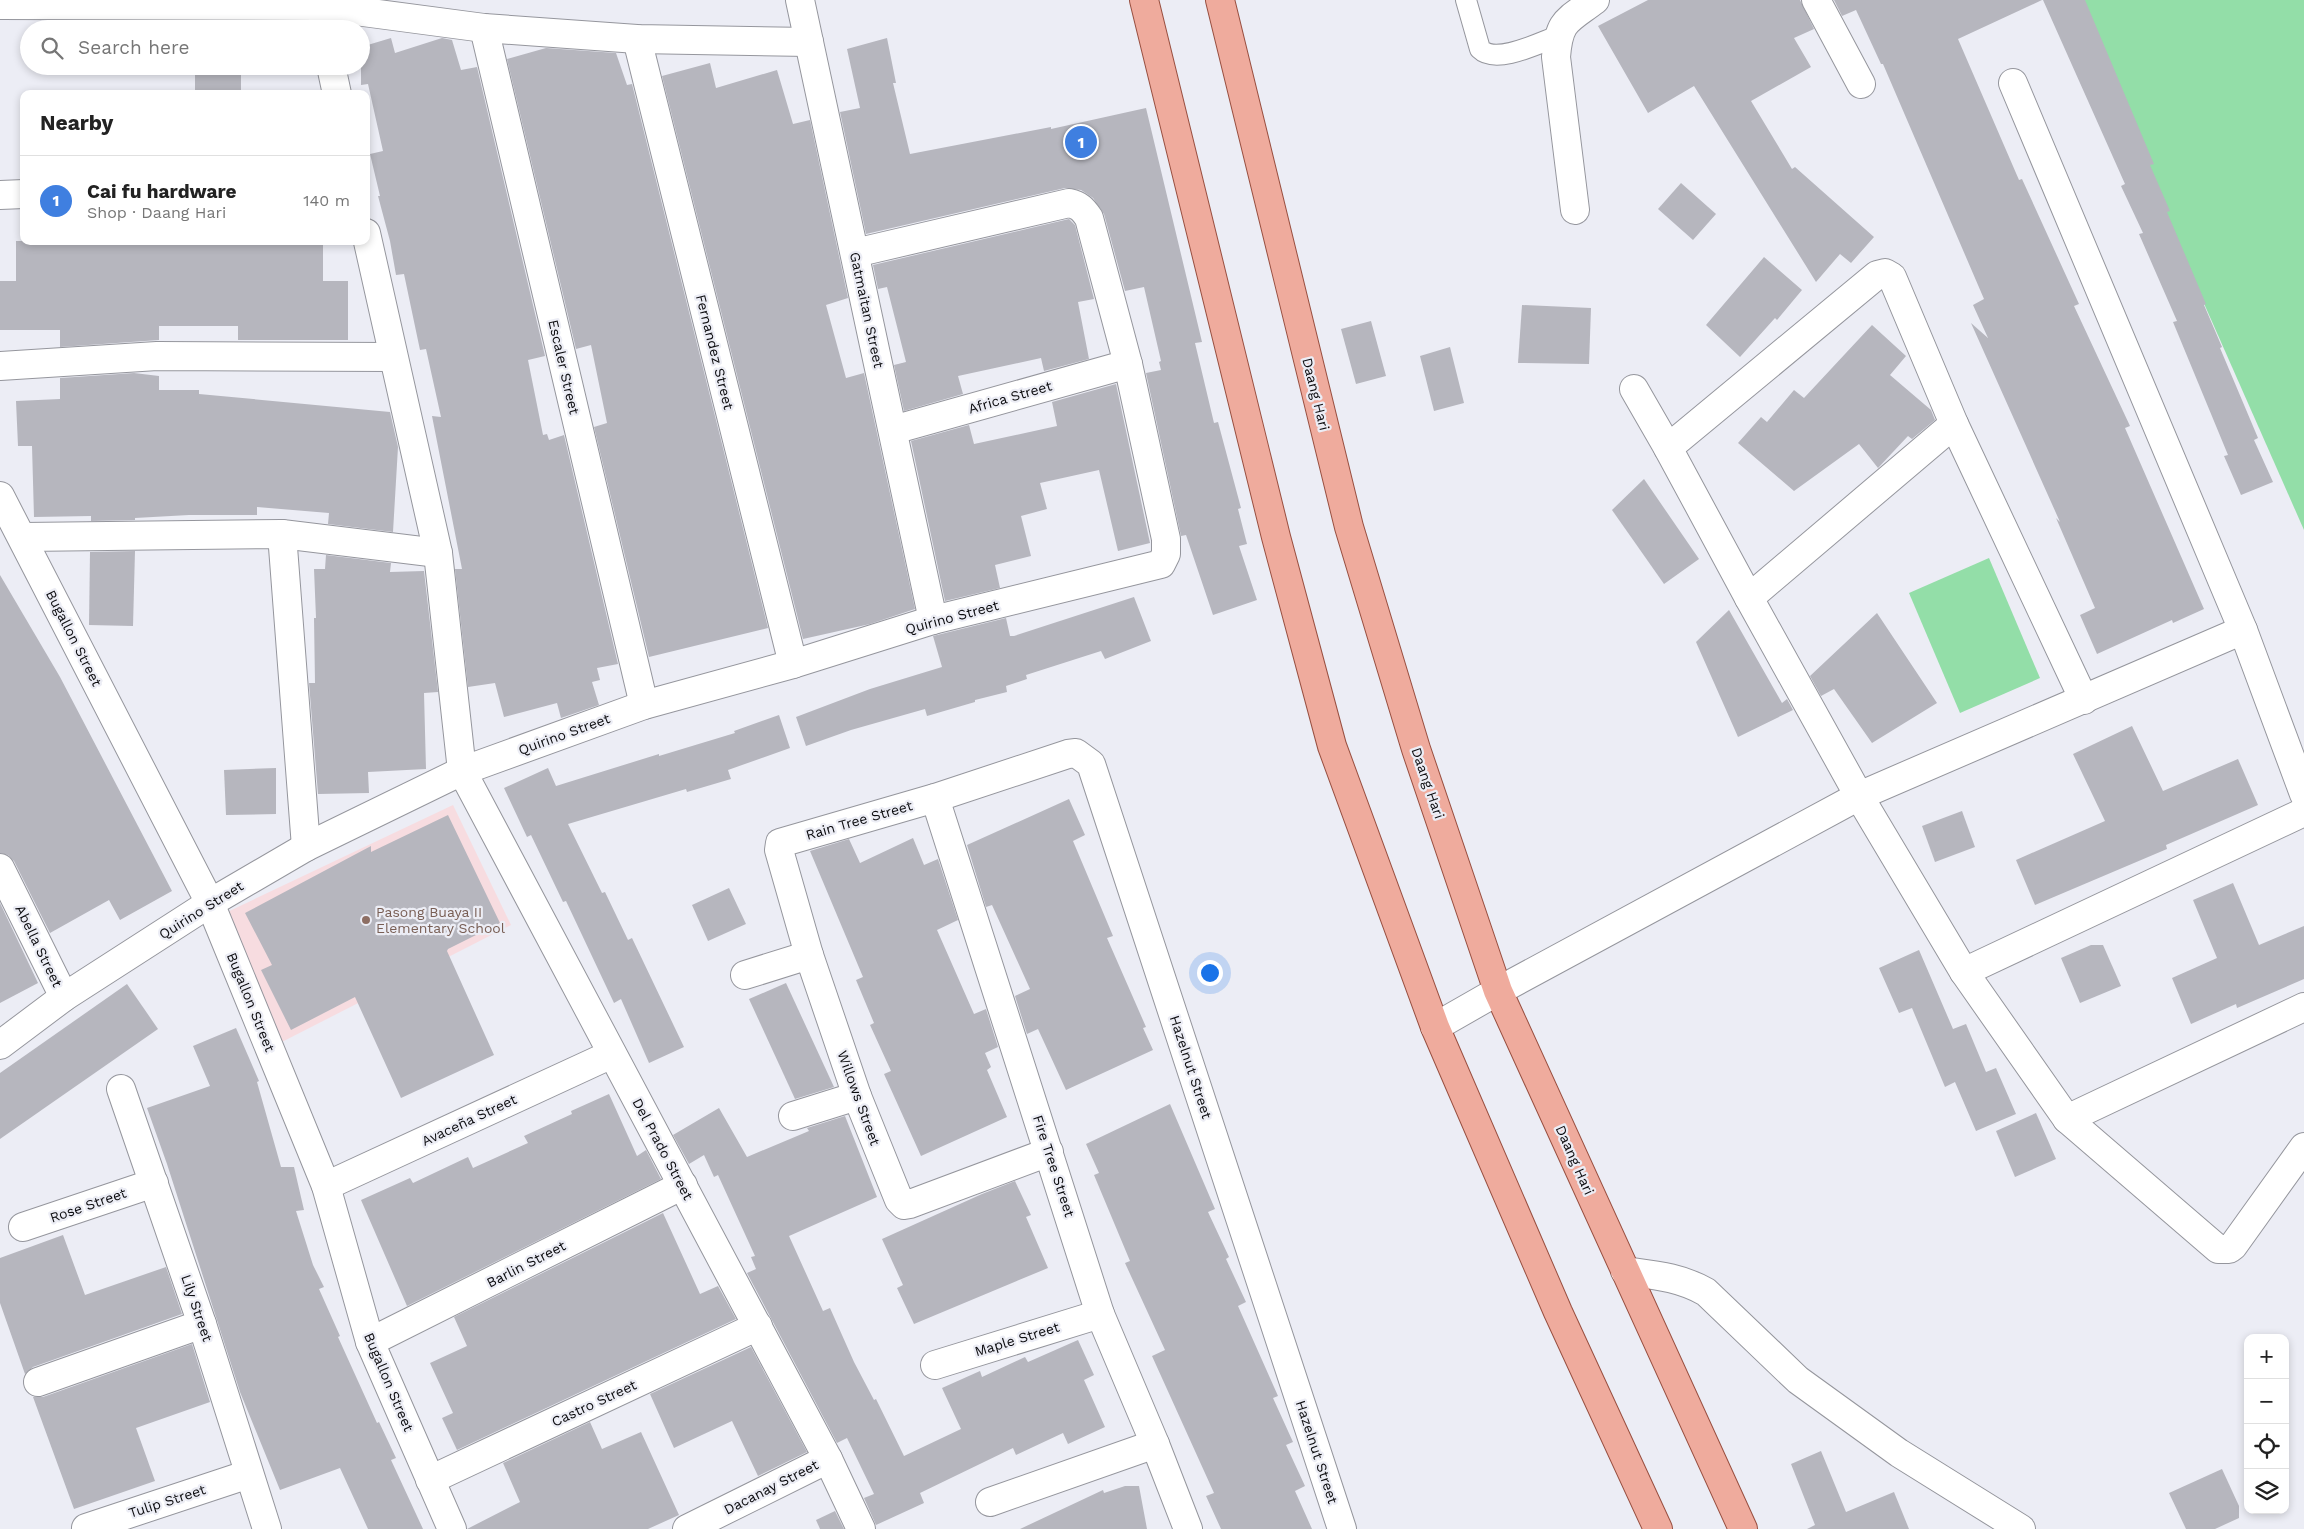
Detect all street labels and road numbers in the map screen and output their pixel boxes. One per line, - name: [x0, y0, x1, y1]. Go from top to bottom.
- street label: Gatmaitan Street: [847, 251, 887, 370]
- street label: Fernandez Street: [693, 293, 737, 411]
- street label: Escaler Street: [545, 318, 583, 416]
- street label: Daang Hari: [1299, 356, 1333, 432]
- street label: Africa Street: [966, 377, 1054, 417]
- street label: Bugallon Street: [43, 587, 105, 689]
- street label: Quirino Street: [903, 597, 1001, 637]
- street label: Quirino Street: [516, 710, 612, 758]
- street label: Daang Hari: [1408, 745, 1448, 821]
- street label: Rain Tree Street: [804, 797, 914, 843]
- street label: Quirino Street: [156, 878, 246, 942]
- street label: Abella Street: [12, 902, 66, 990]
- street label: Bugallon Street: [224, 950, 278, 1054]
- street label: Hazelnut Street: [1167, 1013, 1215, 1121]
- street label: Willows Street: [834, 1048, 884, 1148]
- street label: Avaceña Street: [419, 1091, 519, 1149]
- street label: Del Prado Street: [629, 1095, 697, 1203]
- street label: Fire Tree Street: [1030, 1113, 1078, 1219]
- street label: Daang Hari: [1553, 1123, 1597, 1197]
- street label: Rose Street: [48, 1184, 128, 1226]
- street label: Barlin Street: [484, 1237, 568, 1291]
- street label: Lily Street: [178, 1272, 216, 1344]
- street label: Maple Street: [973, 1318, 1061, 1359]
- street label: Bugallon Street: [361, 1330, 417, 1434]
- street label: Castro Street: [549, 1376, 639, 1430]
- street label: Hazelnut Street: [1293, 1398, 1341, 1506]
- street label: Dacanay Street: [721, 1456, 821, 1518]
- street label: Tulip Street: [127, 1481, 208, 1521]

